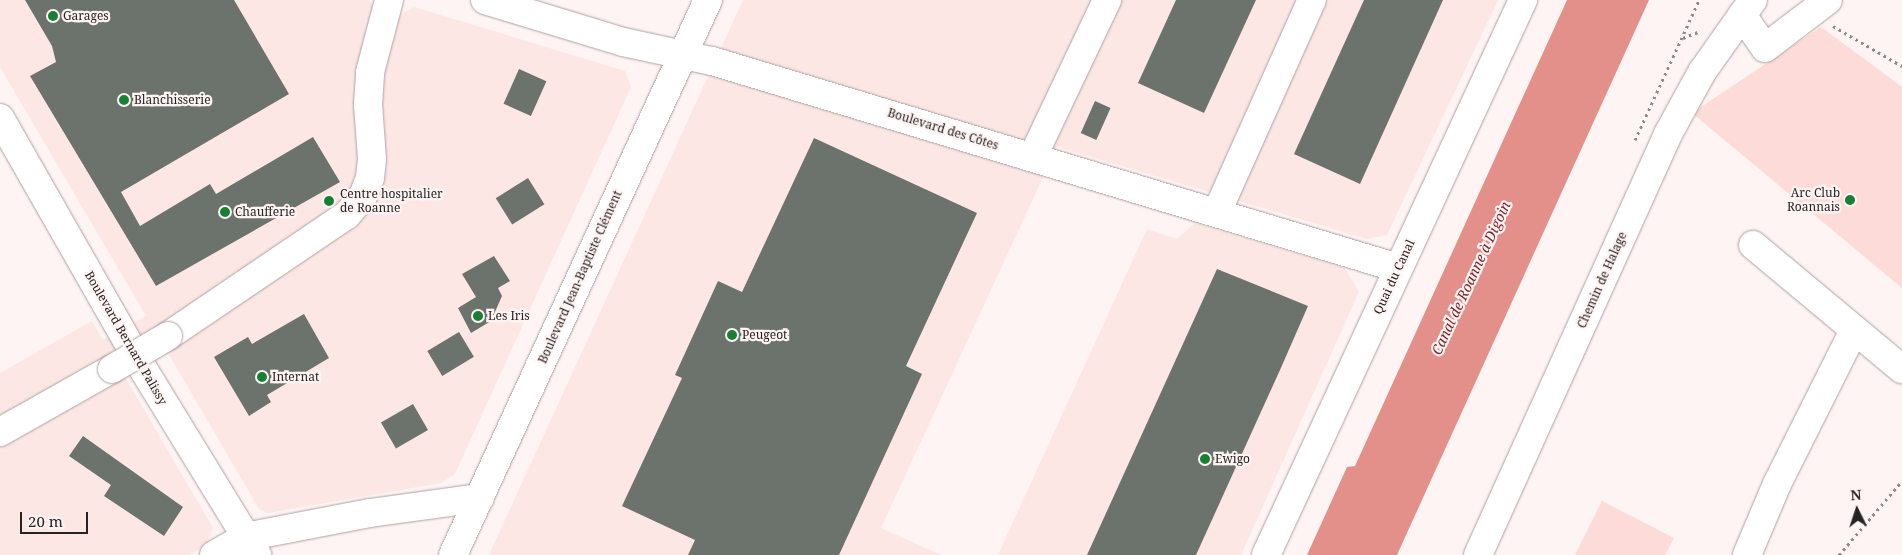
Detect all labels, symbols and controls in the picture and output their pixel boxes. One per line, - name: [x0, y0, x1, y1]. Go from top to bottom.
- place label: Garages: [63, 9, 109, 23]
- marker: Garages: [47, 10, 59, 22]
- place label: Blanchisserie: [134, 93, 211, 107]
- marker: Blanchisserie: [118, 94, 130, 106]
- street label: Boulevard des Côtes: [886, 105, 1000, 153]
- place label: Arc Club Roannais: [1787, 186, 1840, 214]
- place label: Centre hospitalier de Roanne: [340, 187, 443, 215]
- street label: Boulevard Jean-Baptiste Clément: [535, 188, 625, 366]
- marker: Centre hospitalier de Roanne: [322, 194, 336, 208]
- marker: Arc Club Roannais: [1844, 194, 1856, 206]
- water label: Canal de Roanne à Digoin: [1428, 199, 1514, 357]
- place label: Chaufferie: [235, 205, 295, 219]
- marker: Chaufferie: [219, 206, 231, 218]
- street label: Chemin de Halage: [1574, 230, 1630, 330]
- street label: Quai du Canal: [1370, 237, 1418, 317]
- street label: Boulevard Bernard Palissy: [82, 269, 170, 407]
- place label: Les Iris: [488, 309, 530, 323]
- marker: Les Iris: [472, 310, 484, 322]
- place label: Peugeot: [742, 328, 787, 342]
- marker: Peugeot: [726, 329, 738, 341]
- place label: Internat: [272, 370, 319, 384]
- marker: Internat: [256, 371, 268, 383]
- place label: Ewigo: [1215, 452, 1250, 466]
- marker: Ewigo: [1199, 453, 1211, 465]
- north arrow: [1832, 485, 1882, 535]
- text: N: [1850, 485, 1862, 504]
- scale bar: [22, 502, 90, 534]
- text: 20 m: [28, 511, 63, 531]

